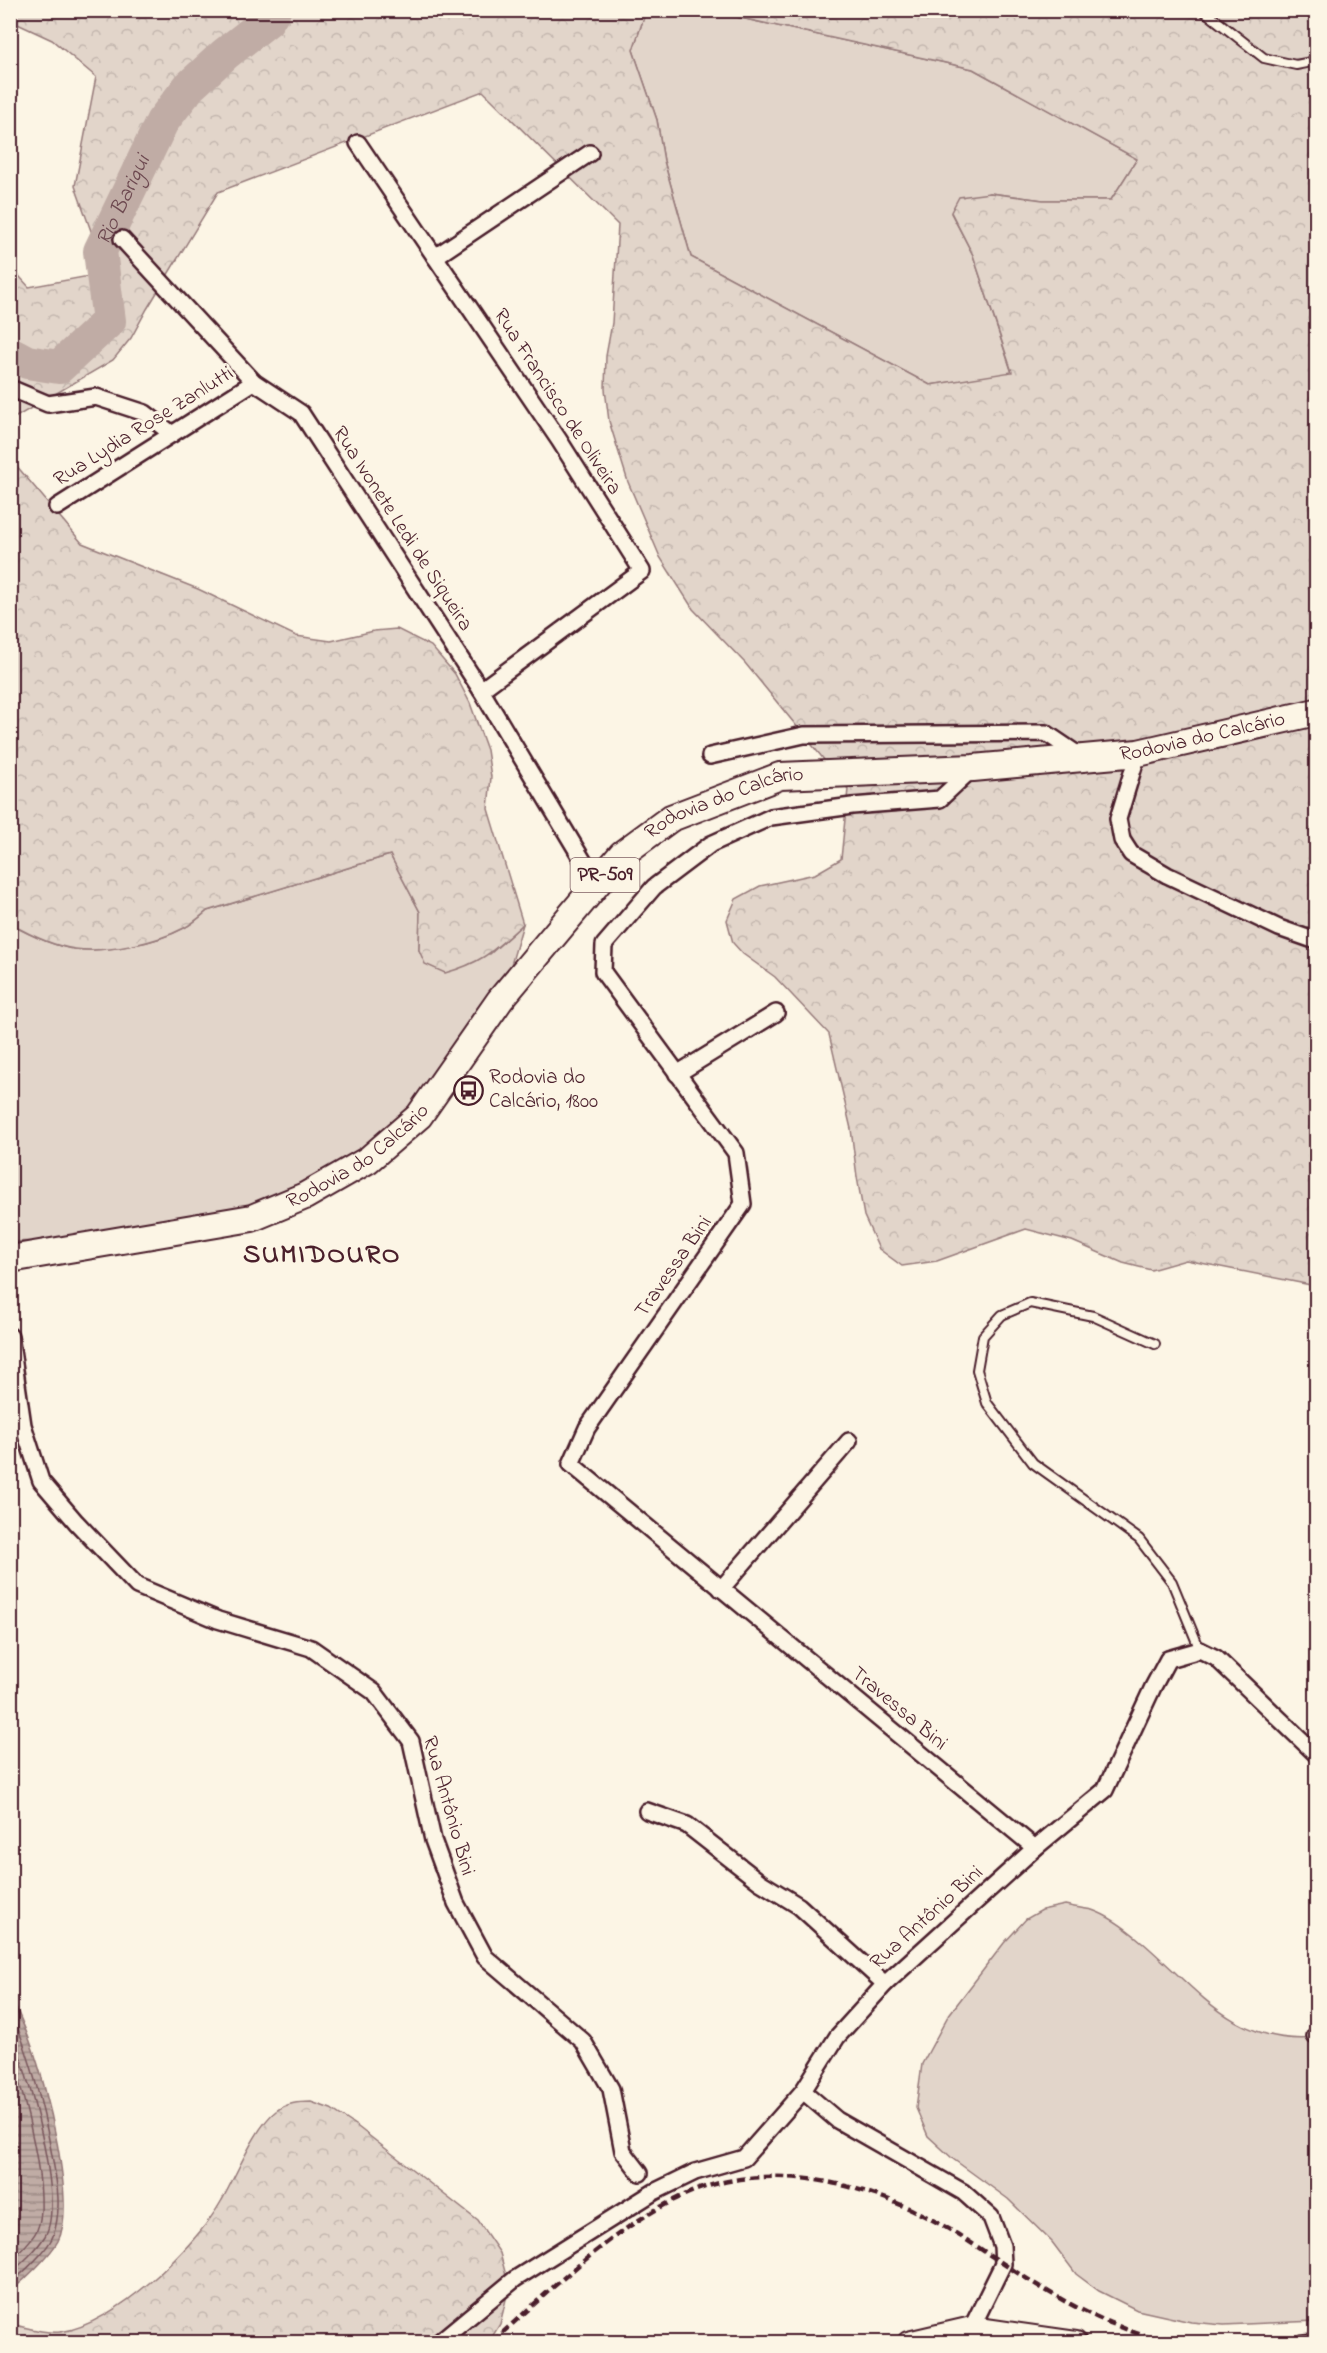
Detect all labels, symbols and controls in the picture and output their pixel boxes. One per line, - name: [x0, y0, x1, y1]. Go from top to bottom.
- water label: Rio Barigui: [89, 148, 161, 251]
- street label: Rua Francisco de Oliveira: [485, 303, 629, 501]
- street label: Rua Lydia Rose Zanlutti: [48, 359, 241, 496]
- street label: Rua Ivonete Ledi de Siqueira: [324, 421, 480, 637]
- street label: Rodovia do Calcário: [1118, 705, 1288, 770]
- street label: Rodovia do Calcário: [639, 760, 804, 847]
- road number: PR-509: [570, 858, 640, 892]
- place label: Rodovia do Calcário, 1800: [489, 1063, 598, 1117]
- bus stop icon: Rodovia do Calcário, 1800: [452, 1074, 484, 1106]
- street label: Rodovia do Calcário: [282, 1098, 438, 1217]
- street label: Travessa Bini: [628, 1210, 720, 1324]
- district label: SUMIDOURO: [243, 1236, 401, 1275]
- street label: Travessa Bini: [844, 1660, 954, 1758]
- street label: Rua Antônio Bini: [414, 1733, 482, 1879]
- street label: Rua Antônio Bini: [864, 1859, 990, 1977]

